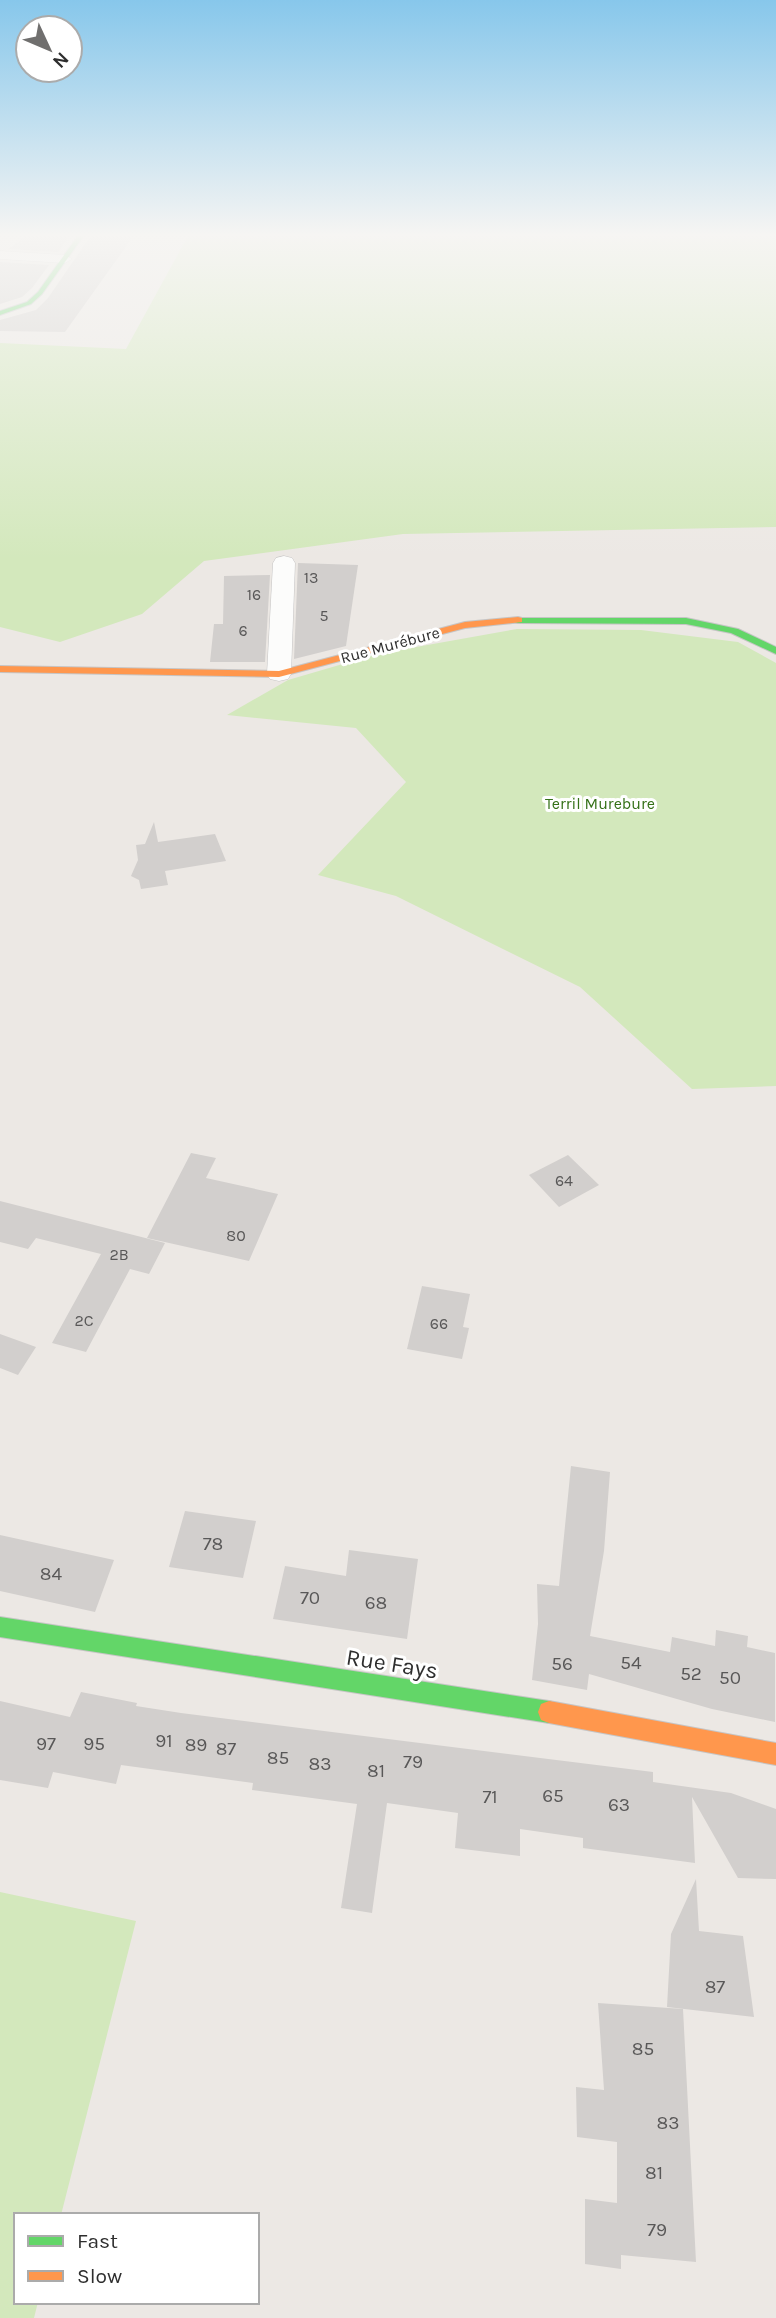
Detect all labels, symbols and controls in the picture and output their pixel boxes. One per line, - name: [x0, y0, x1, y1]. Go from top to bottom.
- north arrow: [14, 14, 84, 84]
- text: N: [48, 48, 73, 73]
- house number: 13: [304, 568, 318, 587]
- house number: 16: [247, 585, 261, 604]
- house number: 5: [319, 606, 329, 625]
- house number: 6: [238, 621, 248, 640]
- street label: Rue Murébure: [338, 623, 442, 667]
- park label: Terril Murebure: [545, 794, 655, 813]
- house number: 64: [555, 1171, 573, 1190]
- house number: 80: [226, 1226, 246, 1245]
- house number: 2B: [109, 1245, 129, 1264]
- house number: 2C: [74, 1311, 94, 1330]
- house number: 66: [430, 1314, 448, 1333]
- house number: 78: [203, 1533, 223, 1555]
- house number: 84: [40, 1563, 63, 1585]
- house number: 70: [300, 1587, 320, 1609]
- house number: 68: [365, 1592, 387, 1614]
- street label: Rue Fays: [344, 1643, 440, 1685]
- house number: 54: [620, 1652, 642, 1674]
- house number: 56: [551, 1653, 573, 1675]
- house number: 52: [680, 1663, 702, 1685]
- house number: 50: [719, 1667, 741, 1689]
- house number: 91: [155, 1730, 173, 1752]
- house number: 97: [36, 1733, 56, 1755]
- house number: 95: [83, 1733, 105, 1755]
- house number: 89: [185, 1734, 207, 1756]
- house number: 87: [216, 1738, 236, 1760]
- house number: 85: [267, 1747, 289, 1769]
- house number: 79: [403, 1751, 423, 1773]
- house number: 83: [309, 1753, 331, 1775]
- house number: 81: [367, 1760, 385, 1782]
- house number: 65: [542, 1785, 564, 1807]
- house number: 71: [482, 1786, 498, 1808]
- house number: 63: [608, 1794, 630, 1816]
- house number: 87: [705, 1976, 725, 1998]
- house number: 85: [632, 2038, 654, 2060]
- house number: 83: [657, 2112, 679, 2134]
- house number: 81: [645, 2162, 663, 2184]
- legend: [14, 2213, 259, 2304]
- house number: 79: [647, 2219, 667, 2241]
- text: Fast: [77, 2229, 118, 2253]
- text: Slow: [77, 2264, 122, 2288]

